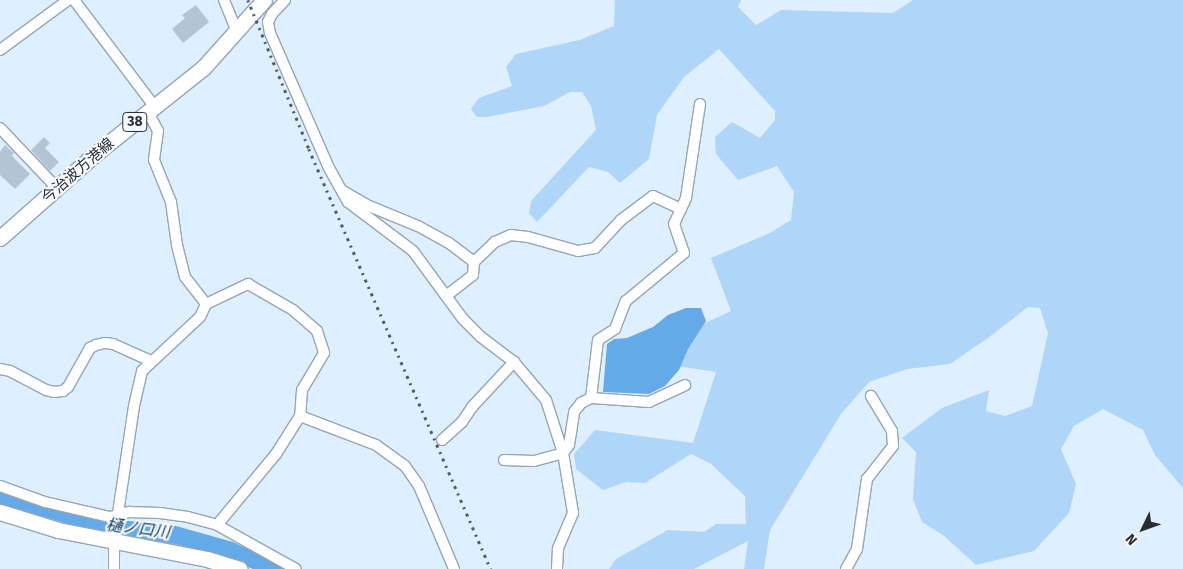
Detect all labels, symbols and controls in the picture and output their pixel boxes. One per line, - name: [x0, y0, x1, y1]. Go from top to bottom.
- road number: 38: [121, 110, 149, 134]
- street label: 今治波方港線: [38, 135, 118, 207]
- north arrow: [1118, 504, 1168, 554]
- water label: 樋ノ口川: [105, 516, 171, 542]
- text: N: [1122, 530, 1141, 549]

